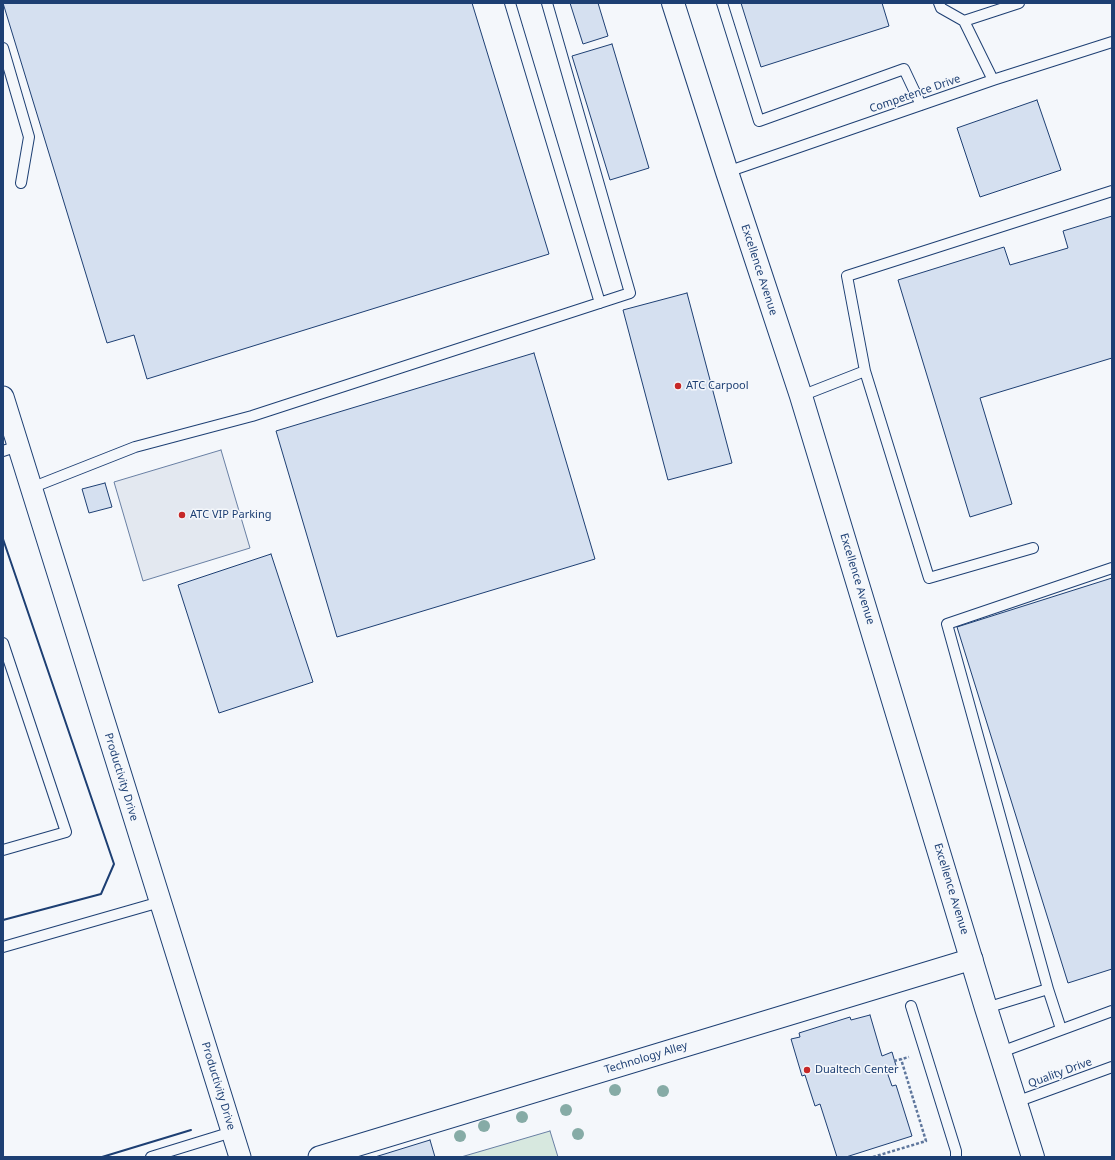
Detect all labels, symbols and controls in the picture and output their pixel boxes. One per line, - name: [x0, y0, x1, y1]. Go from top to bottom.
- street label: Competence Drive: [868, 72, 962, 116]
- street label: Excellence Avenue: [738, 223, 780, 317]
- place label: ATC Carpool: [686, 379, 749, 393]
- marker: ATC Carpool: [673, 381, 683, 391]
- place label: ATC VIP Parking: [190, 508, 271, 522]
- marker: ATC VIP Parking: [177, 510, 187, 520]
- street label: Excellence Avenue: [837, 532, 877, 626]
- street label: Productivity Drive: [101, 731, 141, 823]
- street label: Excellence Avenue: [931, 842, 971, 936]
- street label: Technology Alley: [603, 1039, 689, 1077]
- street label: Productivity Drive: [198, 1040, 238, 1132]
- street label: Quality Drive: [1026, 1055, 1094, 1091]
- place label: Dualtech Center: [815, 1063, 899, 1077]
- marker: Dualtech Center: [802, 1065, 812, 1075]

